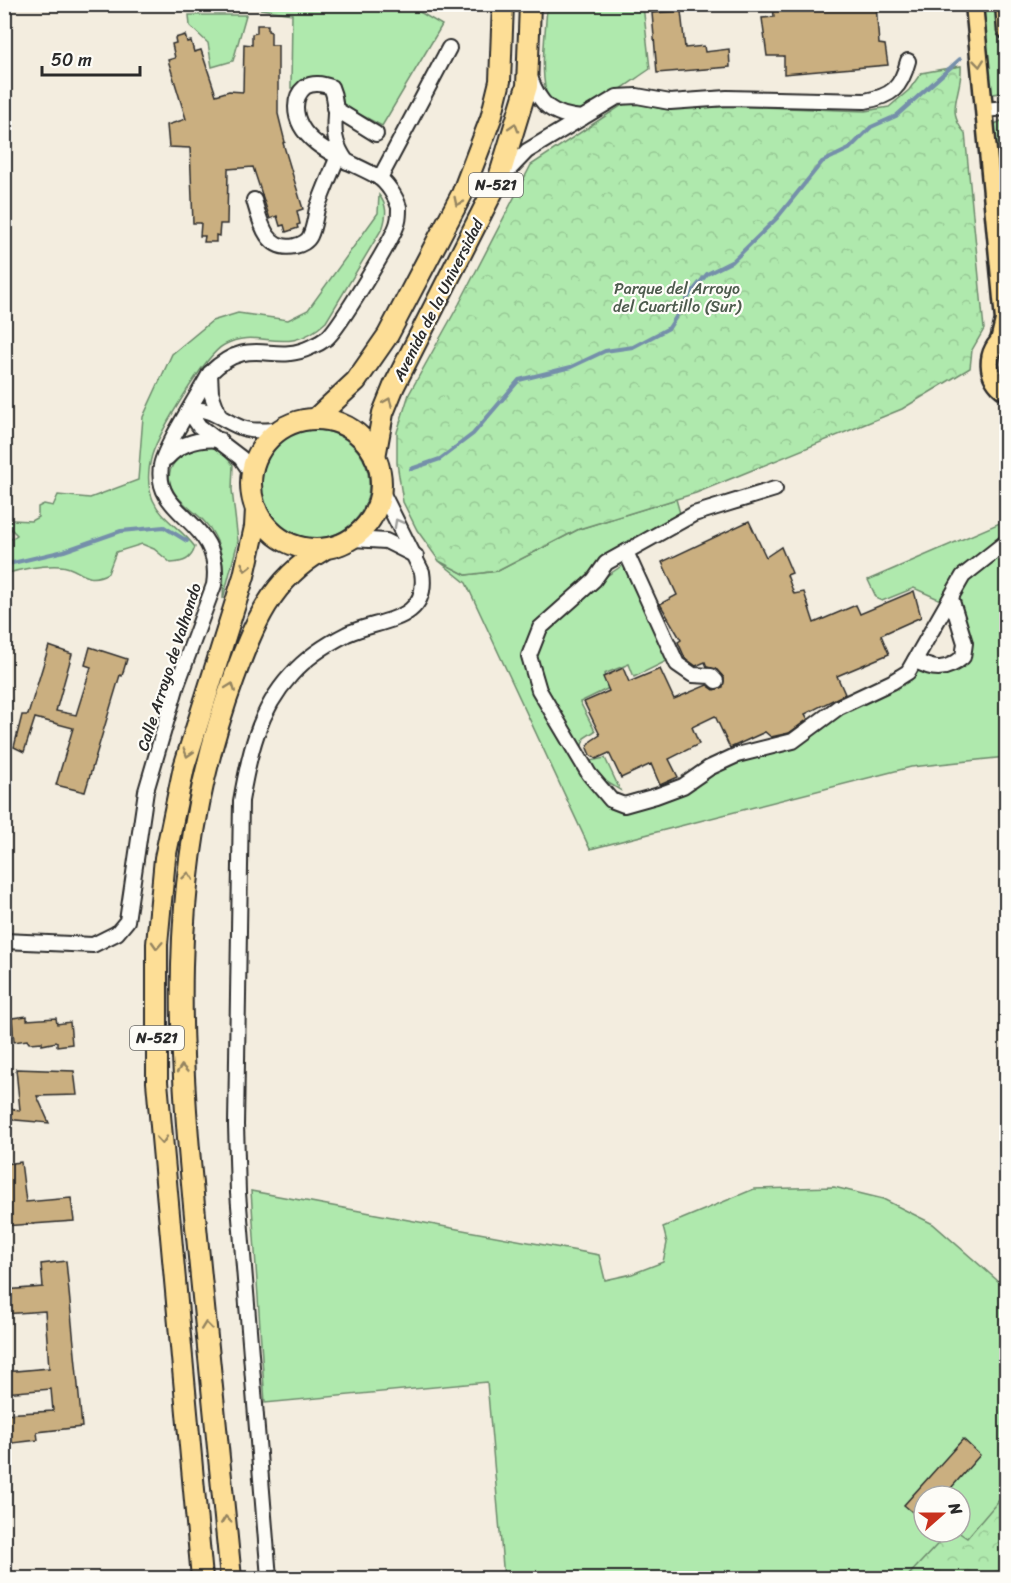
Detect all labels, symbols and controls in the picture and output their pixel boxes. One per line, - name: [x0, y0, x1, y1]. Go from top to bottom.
- scale bar: [42, 39, 140, 77]
- text: 50 m: [51, 44, 92, 76]
- one-way arrow: [972, 58, 985, 67]
- one-way arrow: [507, 122, 520, 133]
- road number: N-521: [469, 173, 523, 197]
- one-way arrow: [453, 196, 465, 207]
- street label: Avenida de la Universidad: [384, 212, 492, 387]
- park label: Parque del Arroyo del Cuartillo (Sur): [613, 274, 742, 321]
- one-way arrow: [381, 397, 393, 408]
- one-way arrow: [394, 519, 405, 530]
- one-way arrow: [240, 561, 253, 571]
- street label: Calle Arroyo de Valhondo: [128, 579, 210, 755]
- one-way arrow: [223, 682, 236, 693]
- one-way arrow: [183, 747, 195, 758]
- one-way arrow: [181, 872, 194, 881]
- one-way arrow: [151, 940, 164, 949]
- road number: N-521: [130, 1026, 184, 1050]
- one-way arrow: [176, 1065, 189, 1074]
- one-way arrow: [156, 1135, 169, 1144]
- one-way arrow: [200, 1322, 213, 1331]
- north arrow: [912, 1484, 972, 1544]
- text: N: [940, 1497, 971, 1520]
- one-way arrow: [220, 1516, 233, 1525]

